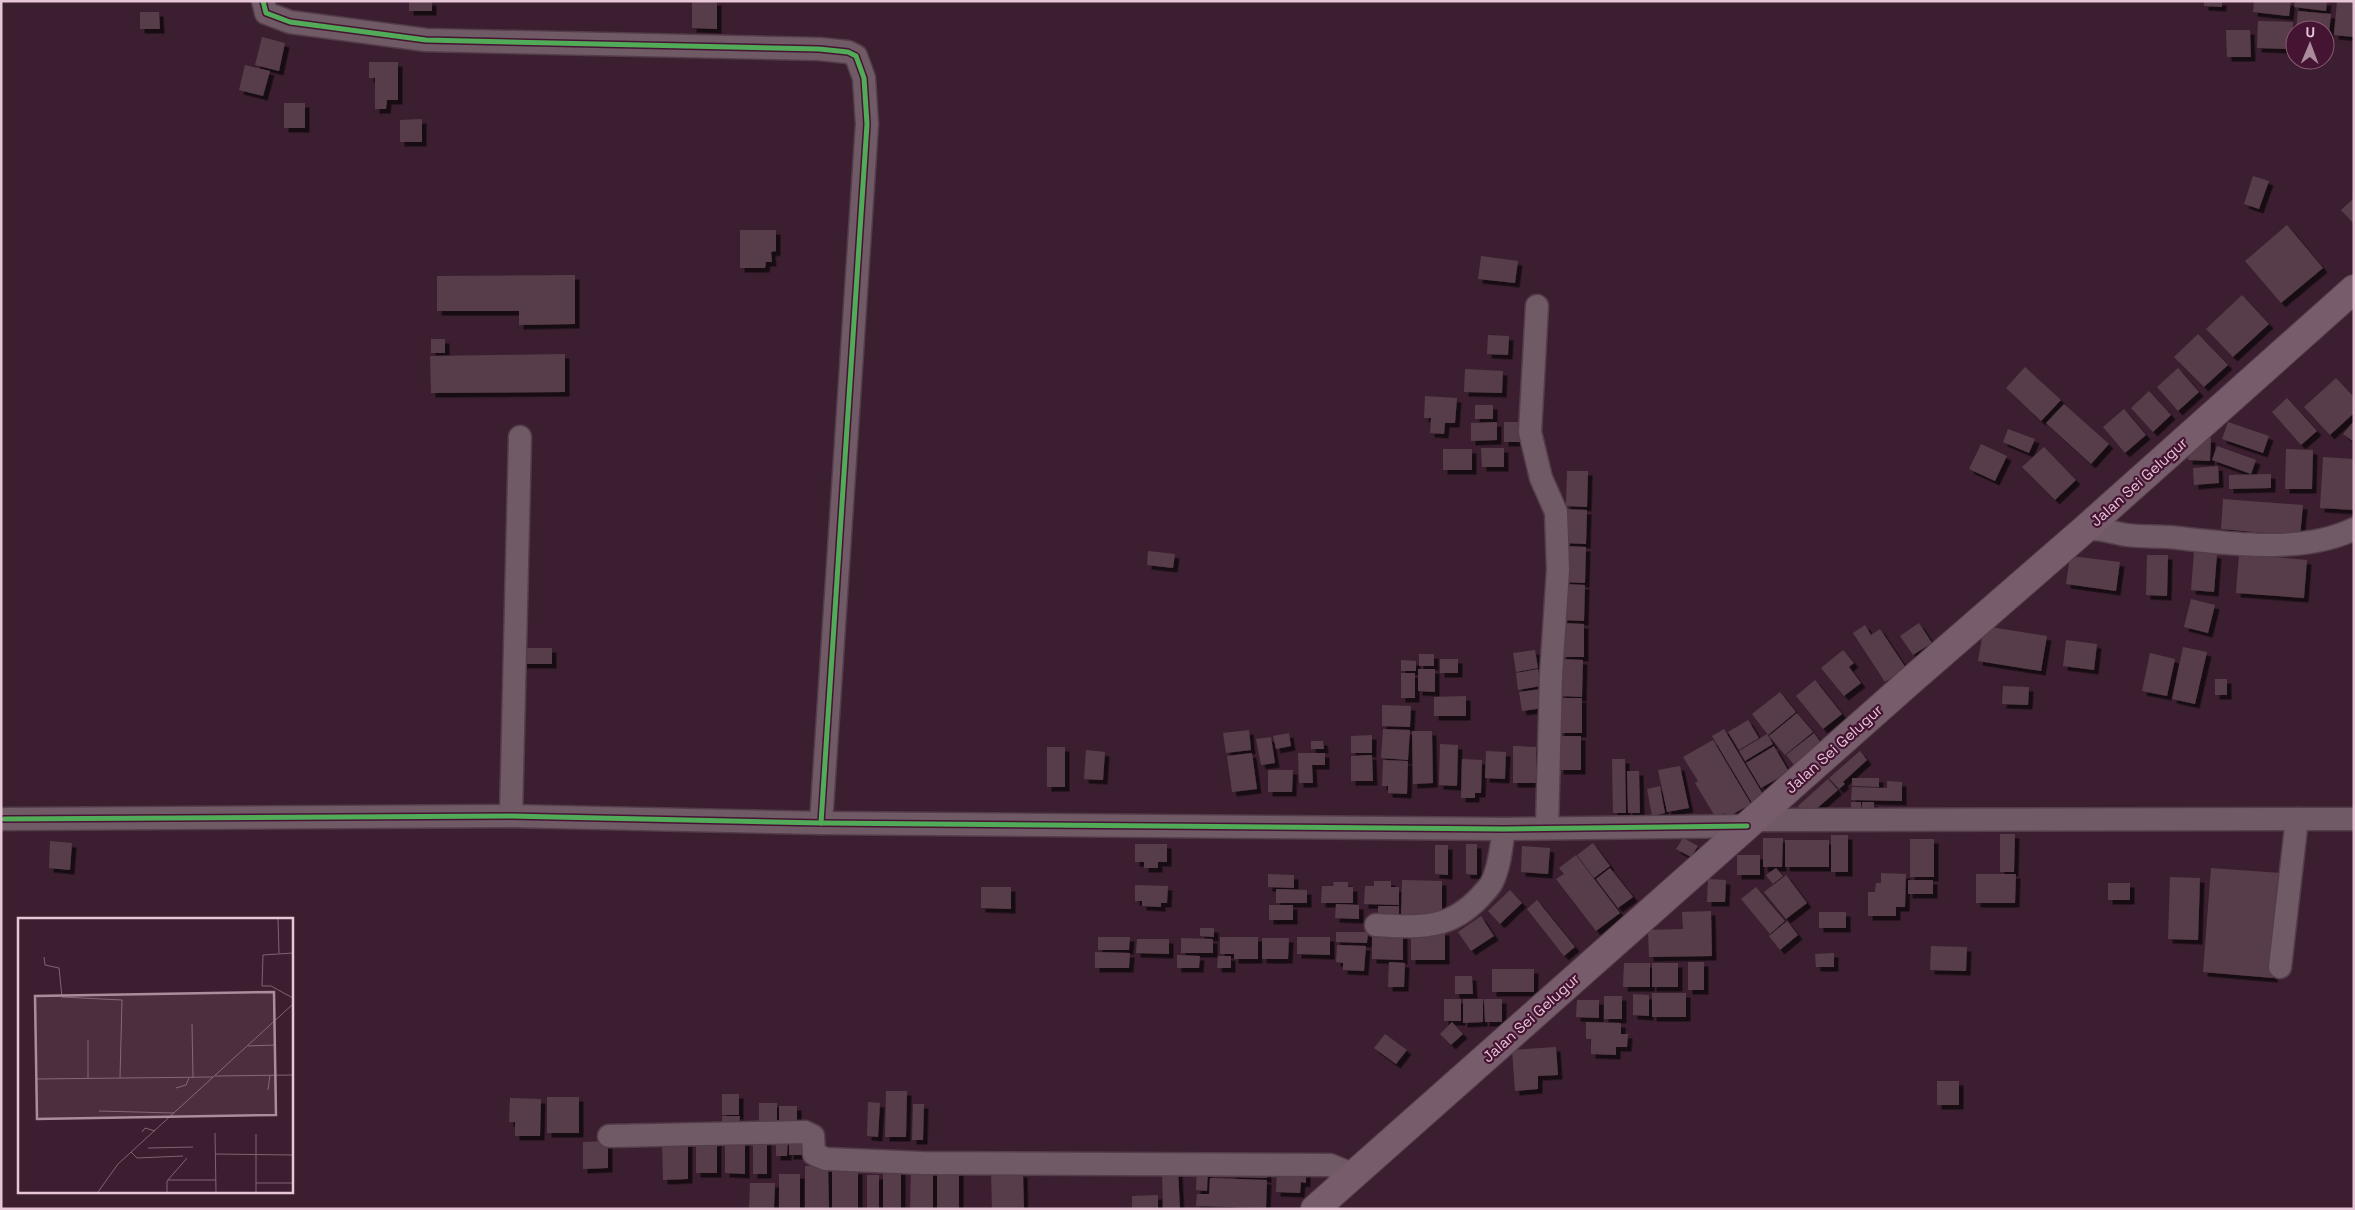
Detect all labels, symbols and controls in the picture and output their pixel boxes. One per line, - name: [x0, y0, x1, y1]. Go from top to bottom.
- north arrow: [2285, 20, 2335, 70]
- text: U: [2305, 23, 2315, 41]
- street label: Jalan Sei Gelugur: [2086, 433, 2191, 530]
- street label: Jalan Sei Gelugur: [1781, 700, 1886, 797]
- inset map: [18, 918, 292, 1192]
- street label: Jalan Sei Gelugur: [1478, 969, 1583, 1066]

